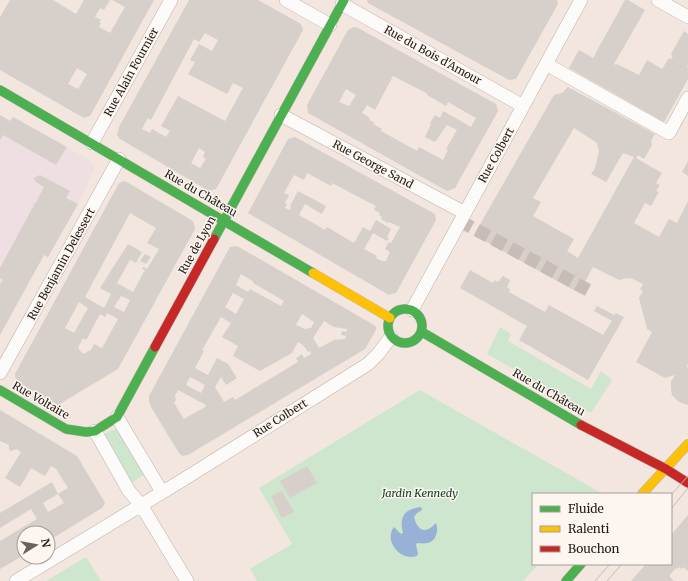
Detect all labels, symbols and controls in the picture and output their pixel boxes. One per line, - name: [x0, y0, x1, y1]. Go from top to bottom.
- street label: Rue du Bois d'Amour: [382, 22, 484, 88]
- street label: Rue Alain Fournier: [101, 25, 161, 119]
- street label: Rue Colbert: [475, 124, 517, 185]
- street label: Rue George Sand: [330, 137, 416, 191]
- street label: Rue du Château: [162, 167, 240, 219]
- street label: Rue Benjamin Delessert: [24, 205, 98, 322]
- street label: Rue de Lyon: [175, 213, 219, 276]
- street label: Rue du Château: [510, 366, 588, 418]
- street label: Rue Voltaire: [10, 378, 72, 422]
- street label: Rue Colbert: [250, 395, 310, 440]
- park label: Jardin Kennedy: [381, 486, 458, 500]
- legend: [532, 493, 672, 565]
- text: Fluide: [568, 501, 604, 516]
- text: Ralenti: [568, 521, 609, 536]
- north arrow: [16, 525, 56, 565]
- text: N: [38, 537, 54, 549]
- text: Bouchon: [568, 541, 620, 556]

